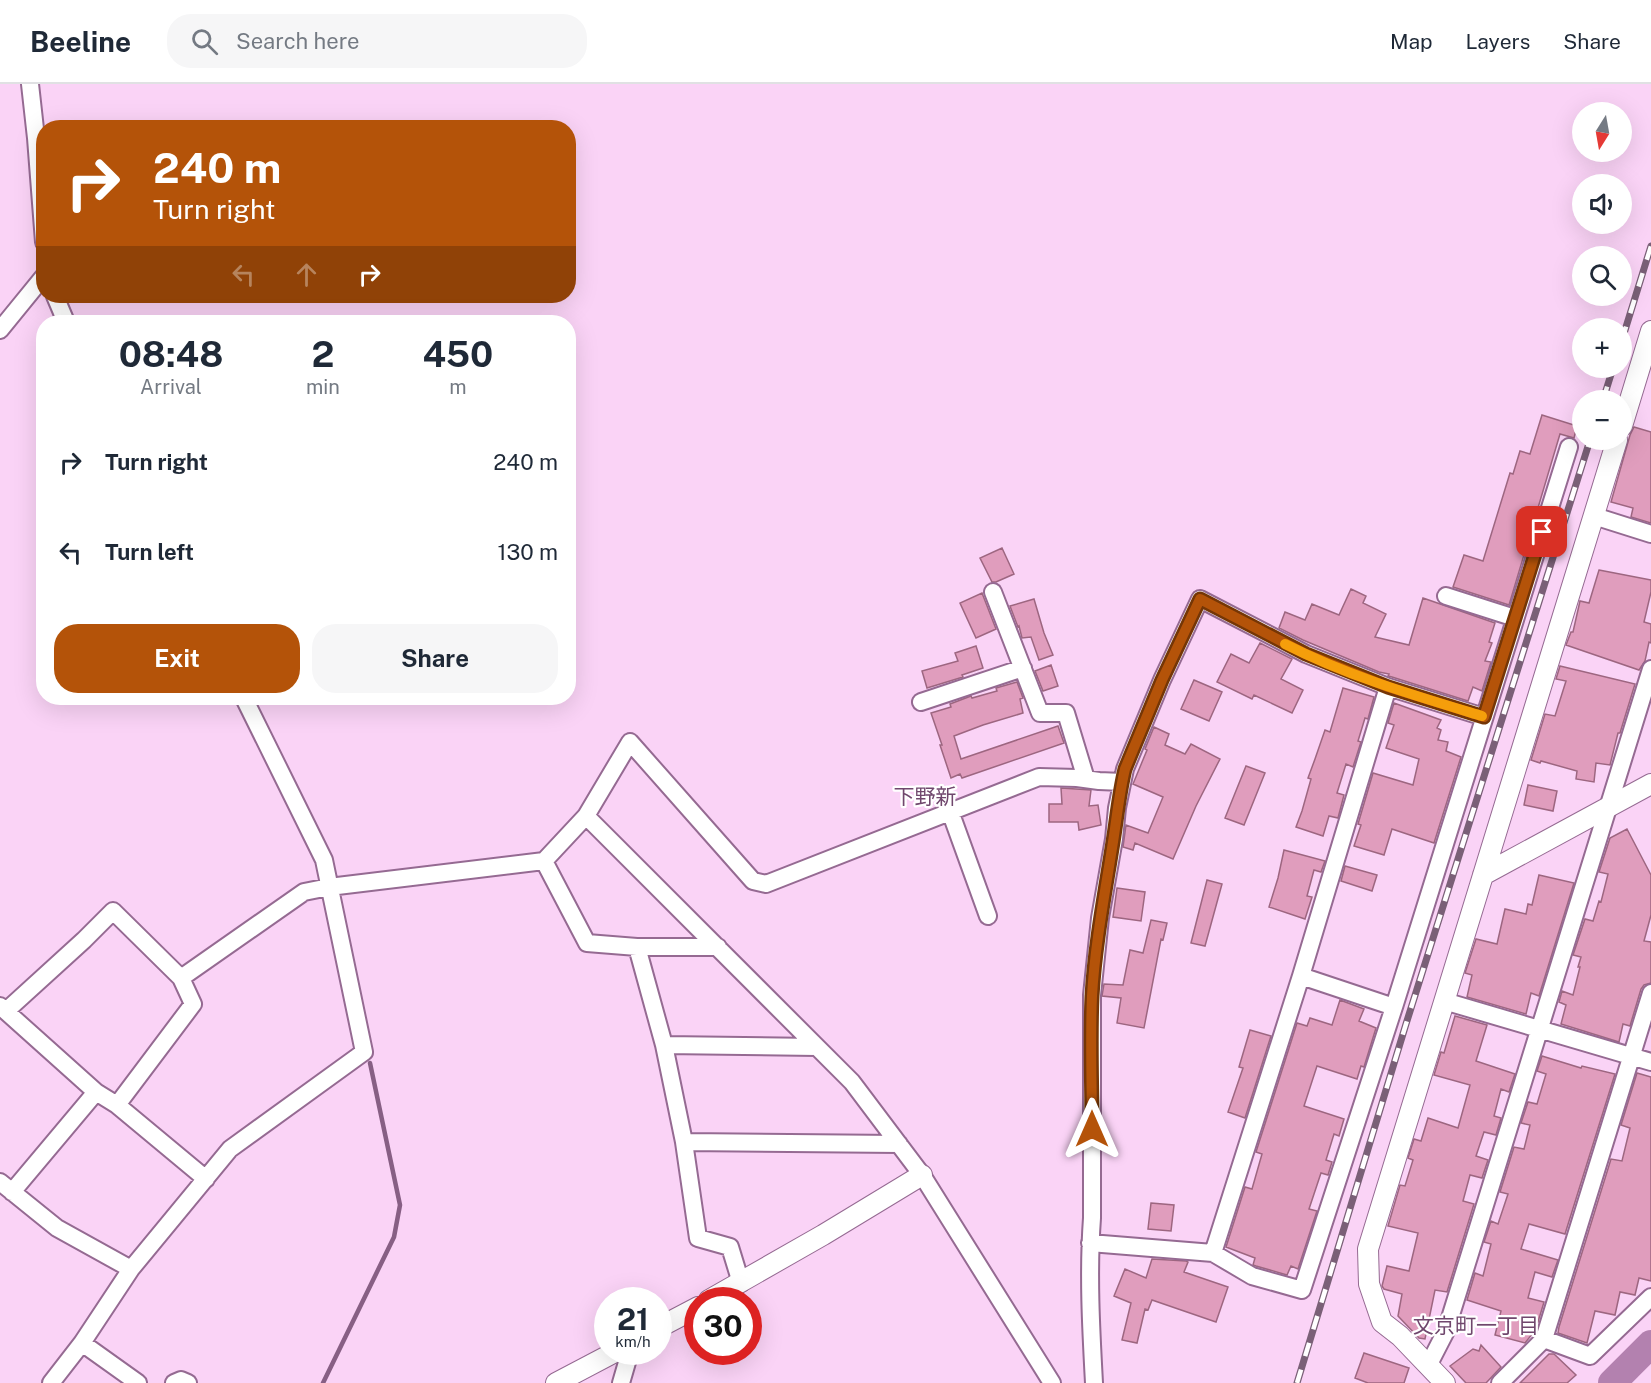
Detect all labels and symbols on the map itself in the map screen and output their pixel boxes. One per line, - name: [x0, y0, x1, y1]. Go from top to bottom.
- north arrow: [1572, 102, 1632, 162]
- pin: [1516, 506, 1567, 557]
- district label: 下野新: [894, 784, 957, 809]
- position arrow: [1060, 1097, 1124, 1161]
- speed limit sign: 30: [684, 1287, 762, 1365]
- district label: 文京町一丁目: [1413, 1313, 1539, 1338]

